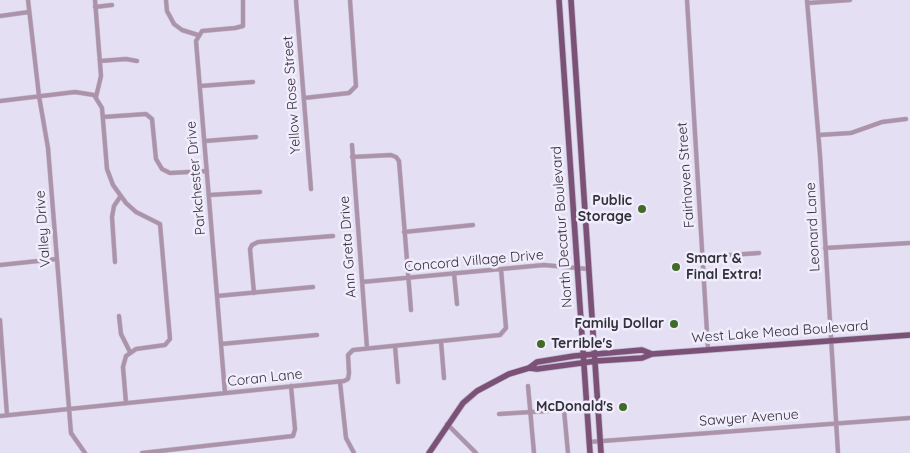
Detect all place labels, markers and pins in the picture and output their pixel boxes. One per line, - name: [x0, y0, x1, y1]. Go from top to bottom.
- place label: Public Storage: [578, 193, 632, 226]
- marker: Public Storage: [636, 203, 648, 215]
- place label: Smart & Final Extra!: [686, 251, 762, 284]
- marker: Smart & Final Extra!: [670, 261, 682, 273]
- place label: Family Dollar: [574, 316, 664, 332]
- marker: Family Dollar: [668, 318, 680, 330]
- place label: Terrible's: [551, 336, 612, 352]
- marker: Terrible's: [535, 338, 547, 350]
- place label: McDonald's: [536, 399, 613, 415]
- marker: McDonald's: [617, 401, 629, 413]

